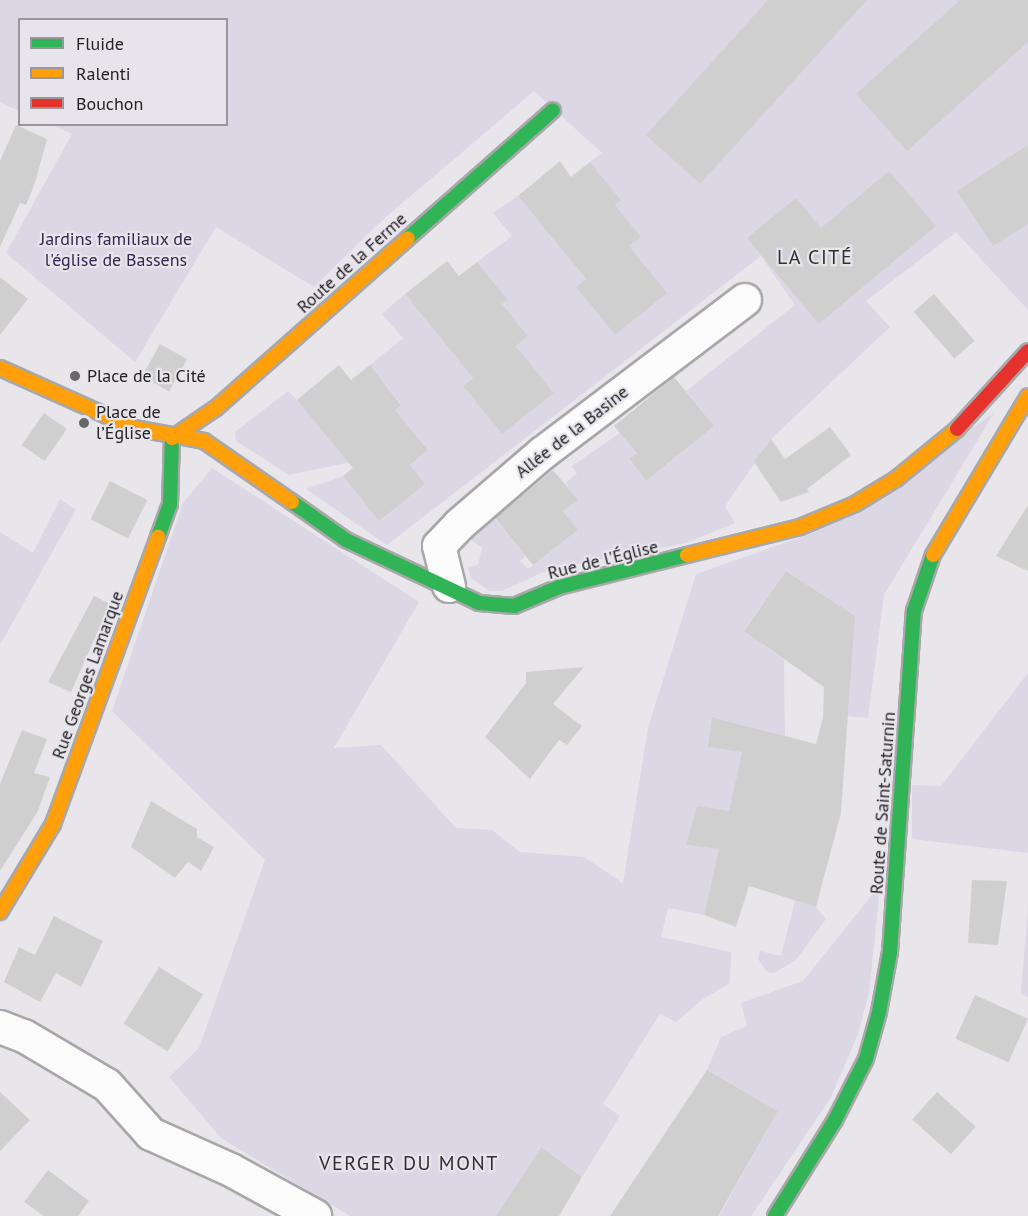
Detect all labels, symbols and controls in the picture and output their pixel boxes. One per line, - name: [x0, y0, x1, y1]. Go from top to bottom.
- legend: [18, 18, 228, 126]
- text: Fluide: [76, 32, 124, 55]
- text: Ralenti: [76, 62, 131, 85]
- text: Bouchon: [76, 92, 143, 115]
- street label: Route de la Ferme: [293, 208, 411, 318]
- park label: Jardins familiaux de l'église de Bassens: [40, 229, 192, 272]
- district label: LA CITÉ: [776, 245, 854, 269]
- place label: Place de la Cité: [87, 365, 206, 387]
- marker: Place de la Cité: [68, 369, 82, 383]
- street label: Allée de la Basine: [511, 381, 633, 483]
- place label: Place de l’Église: [96, 402, 161, 444]
- marker: Place de l’Église: [77, 416, 91, 430]
- street label: Rue de l'Église: [546, 536, 660, 584]
- street label: Rue Georges Lamarque: [48, 588, 128, 762]
- street label: Route de Saint-Saturnin: [866, 711, 900, 895]
- district label: VERGER DU MONT: [319, 1151, 499, 1175]

